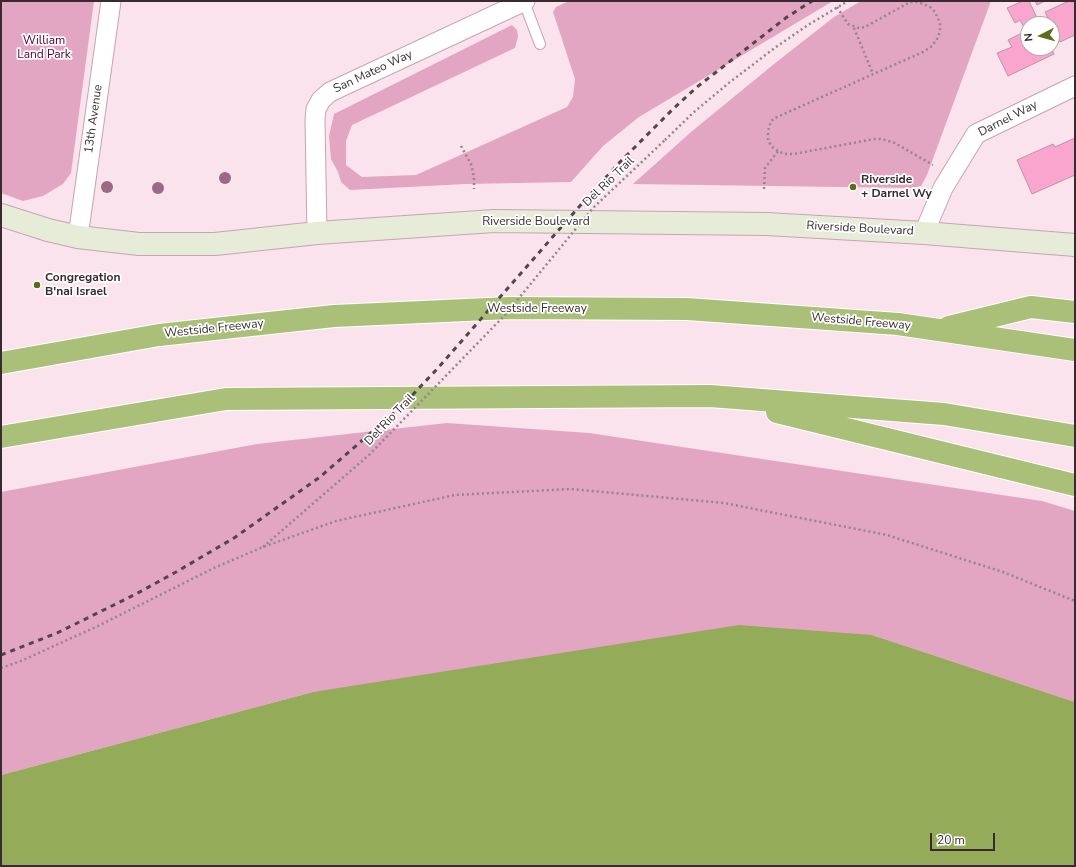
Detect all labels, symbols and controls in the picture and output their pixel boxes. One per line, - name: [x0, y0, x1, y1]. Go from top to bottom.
- north arrow: [1020, 16, 1060, 56]
- text: N: [1021, 32, 1036, 42]
- park label: William Land Park: [17, 34, 71, 62]
- street label: San Mateo Way: [331, 47, 415, 97]
- street label: 13th Avenue: [82, 84, 106, 154]
- street label: Darnel Way: [976, 98, 1040, 140]
- street label: Del Rio Trail: [580, 154, 638, 210]
- place label: Riverside + Darnel Wy: [861, 173, 932, 201]
- marker: Riverside + Darnel Wy: [848, 182, 858, 192]
- street label: Riverside Boulevard: [482, 215, 590, 229]
- street label: Riverside Boulevard: [806, 219, 914, 239]
- place label: Congregation B'nai Israel: [45, 271, 120, 299]
- marker: Congregation B'nai Israel: [32, 280, 42, 290]
- street label: Westside Freeway: [487, 302, 587, 316]
- street label: Westside Freeway: [811, 310, 911, 334]
- street label: Westside Freeway: [164, 317, 264, 341]
- street label: Del Rio Trail: [362, 391, 418, 449]
- scale bar: [932, 825, 997, 851]
- text: 20 m: [937, 832, 965, 848]

